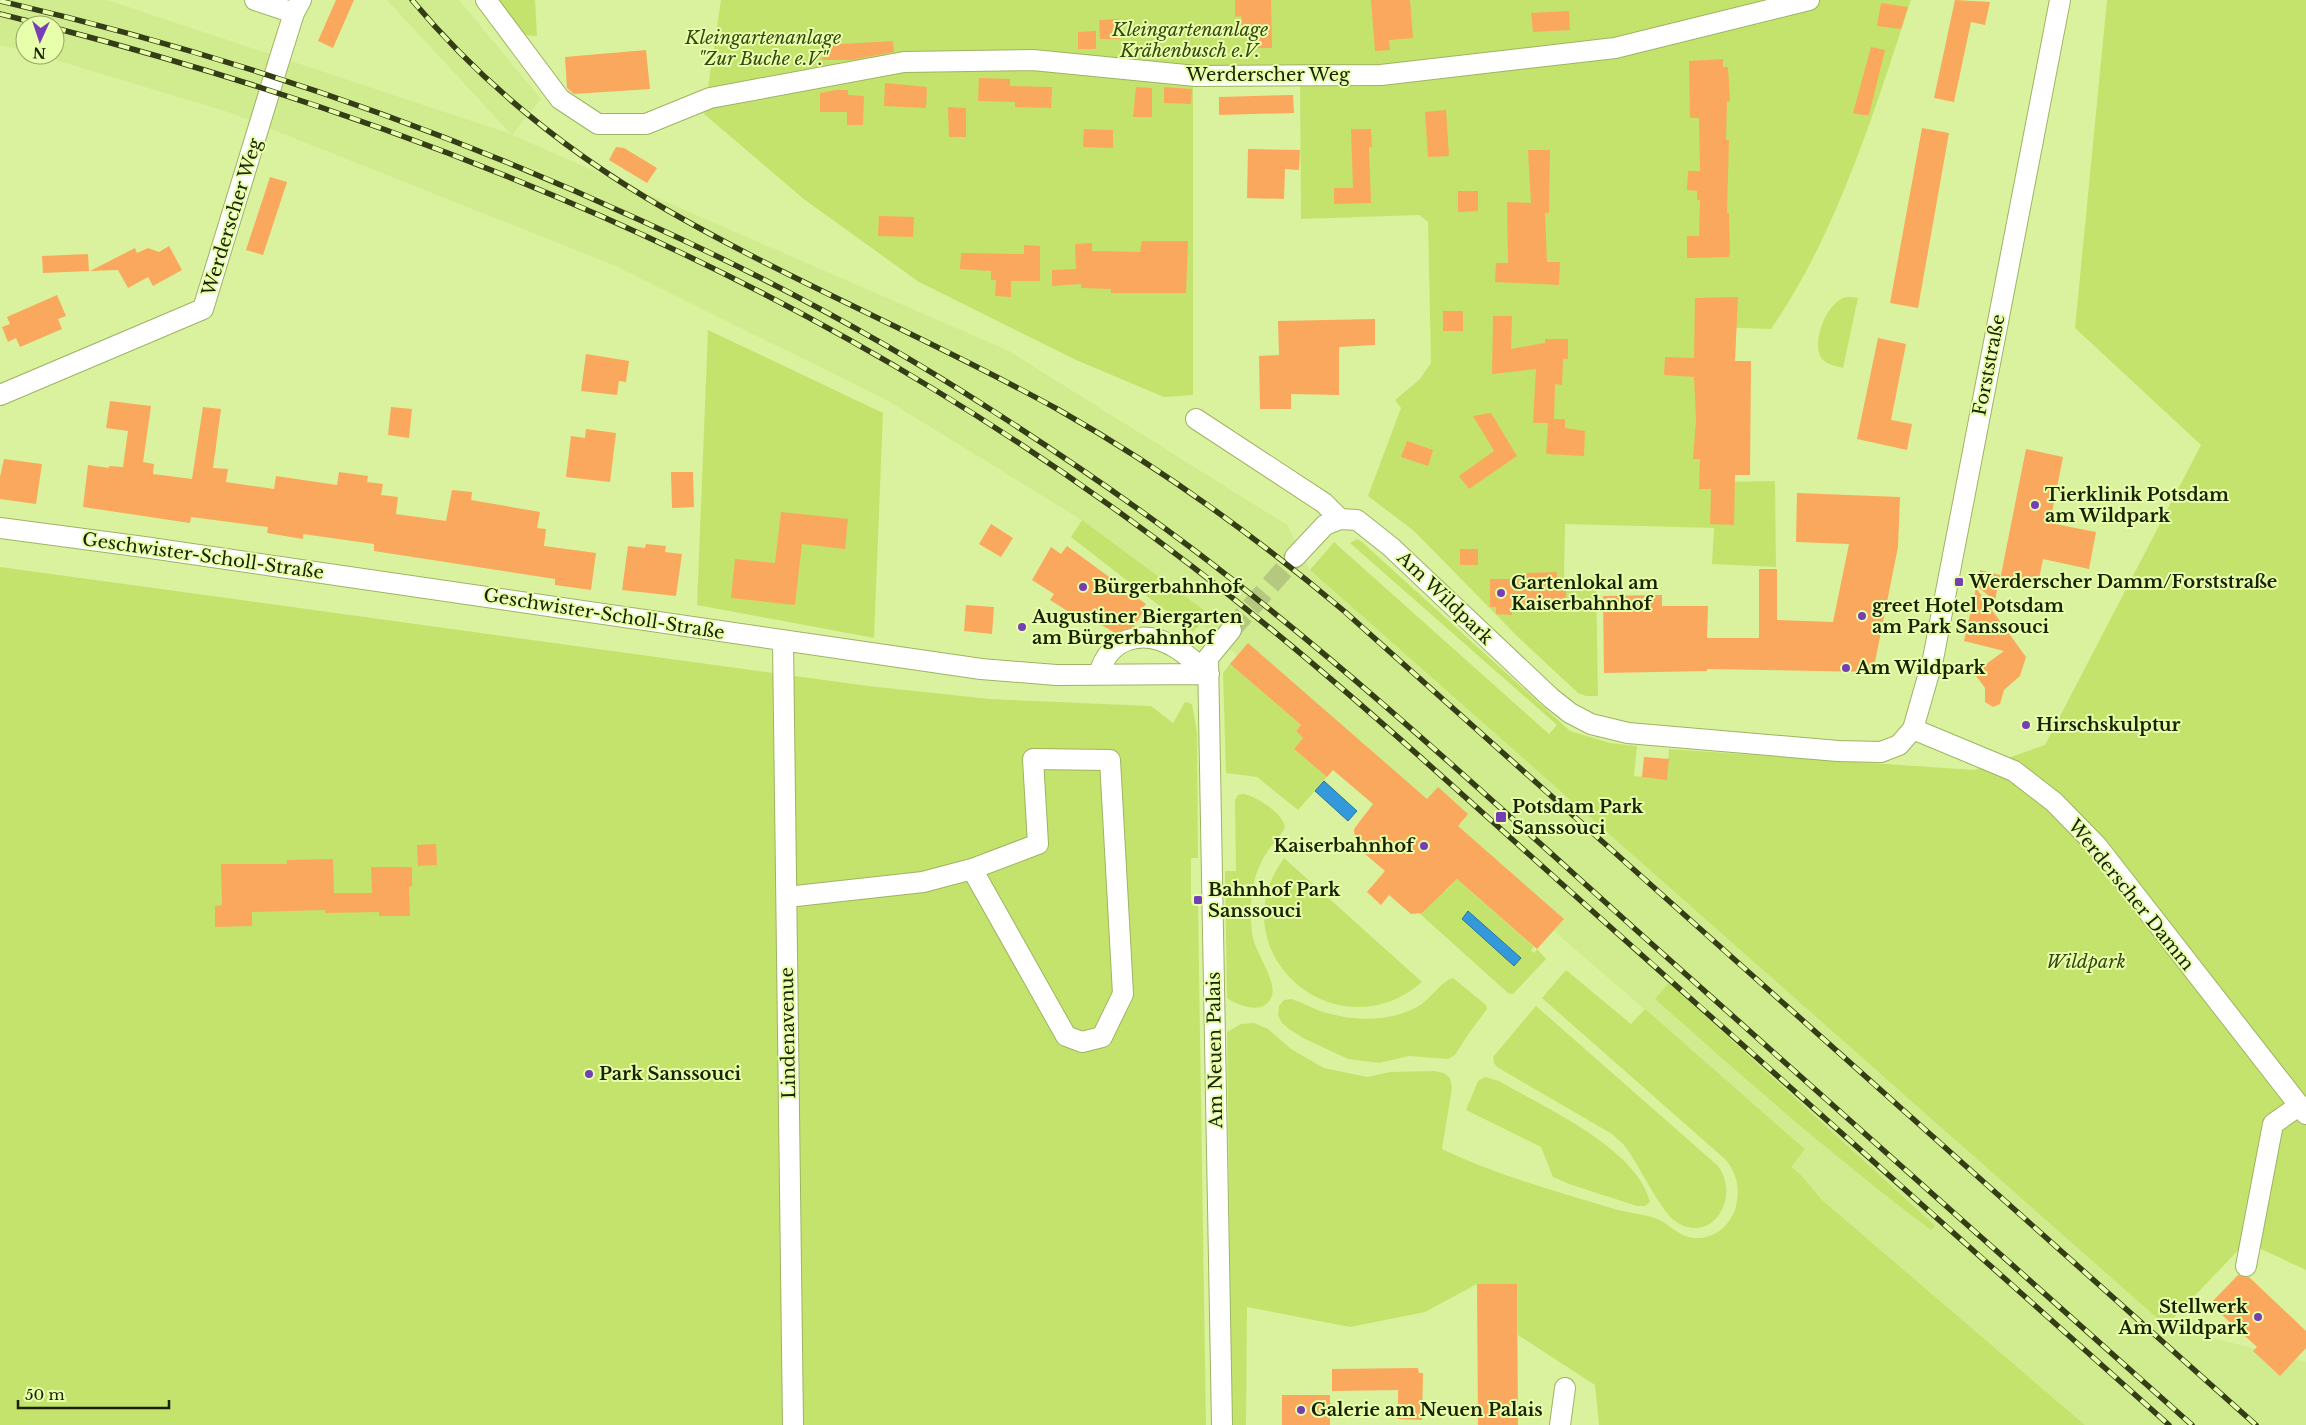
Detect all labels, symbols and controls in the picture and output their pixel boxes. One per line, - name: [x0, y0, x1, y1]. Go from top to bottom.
- north arrow: [15, 15, 65, 65]
- park label: Kleingartenanlage Krähenbusch e.V.: [1111, 19, 1268, 62]
- park label: Kleingartenanlage "Zur Buche e.V.": [684, 27, 841, 70]
- text: N: [32, 44, 46, 62]
- street label: Werderscher Weg: [1185, 64, 1350, 86]
- street label: Werderscher Weg: [197, 135, 266, 299]
- street label: Forststraße: [1968, 312, 2010, 418]
- place label: Tierklinik Potsdam am Wildpark: [2045, 484, 2229, 527]
- marker: Tierklinik Potsdam am Wildpark: [2029, 499, 2041, 511]
- street label: Geschwister-Scholl-Straße: [81, 528, 325, 584]
- street label: Am Wildpark: [1392, 546, 1497, 649]
- place label: Werderscher Damm/Forststraße: [1968, 571, 2277, 593]
- place label: Gartenlokal am Kaiserbahnhof: [1511, 572, 1659, 615]
- place label: Bürgerbahnhof: [1093, 576, 1242, 598]
- marker: Werderscher Damm/Forststraße: [1953, 576, 1965, 588]
- marker: Bürgerbahnhof: [1077, 581, 1089, 593]
- street label: Geschwister-Scholl-Straße: [482, 584, 726, 644]
- marker: Gartenlokal am Kaiserbahnhof: [1495, 587, 1507, 599]
- place label: greet Hotel Potsdam am Park Sanssouci: [1872, 595, 2064, 638]
- place label: Augustiner Biergarten am Bürgerbahnhof: [1031, 606, 1243, 649]
- marker: greet Hotel Potsdam am Park Sanssouci: [1856, 610, 1868, 622]
- marker: Augustiner Biergarten am Bürgerbahnhof: [1016, 621, 1028, 633]
- place label: Am Wildpark: [1855, 657, 1987, 679]
- marker: Am Wildpark: [1840, 662, 1852, 674]
- place label: Hirschskulptur: [2036, 714, 2181, 736]
- marker: Hirschskulptur: [2020, 719, 2032, 731]
- place label: Potsdam Park Sanssouci: [1512, 796, 1644, 839]
- marker: Potsdam Park Sanssouci: [1494, 810, 1508, 824]
- street label: Werderscher Damm: [2063, 814, 2199, 975]
- place label: Kaiserbahnhof: [1273, 835, 1416, 857]
- marker: Kaiserbahnhof: [1418, 840, 1430, 852]
- place label: Bahnhof Park Sanssouci: [1208, 879, 1341, 922]
- marker: Bahnhof Park Sanssouci: [1192, 894, 1204, 906]
- park label: Wildpark: [2046, 951, 2126, 973]
- street label: Lindenavenue: [776, 967, 800, 1099]
- street label: Am Neuen Palais: [1203, 972, 1227, 1129]
- place label: Park Sanssouci: [599, 1063, 741, 1085]
- marker: Park Sanssouci: [583, 1068, 595, 1080]
- place label: Stellwerk Am Wildpark: [2117, 1296, 2249, 1339]
- marker: Stellwerk Am Wildpark: [2252, 1311, 2264, 1323]
- scale bar: [18, 1378, 169, 1410]
- text: 50 m: [25, 1385, 65, 1404]
- place label: Galerie am Neuen Palais: [1311, 1399, 1543, 1421]
- marker: Galerie am Neuen Palais: [1295, 1404, 1307, 1416]

